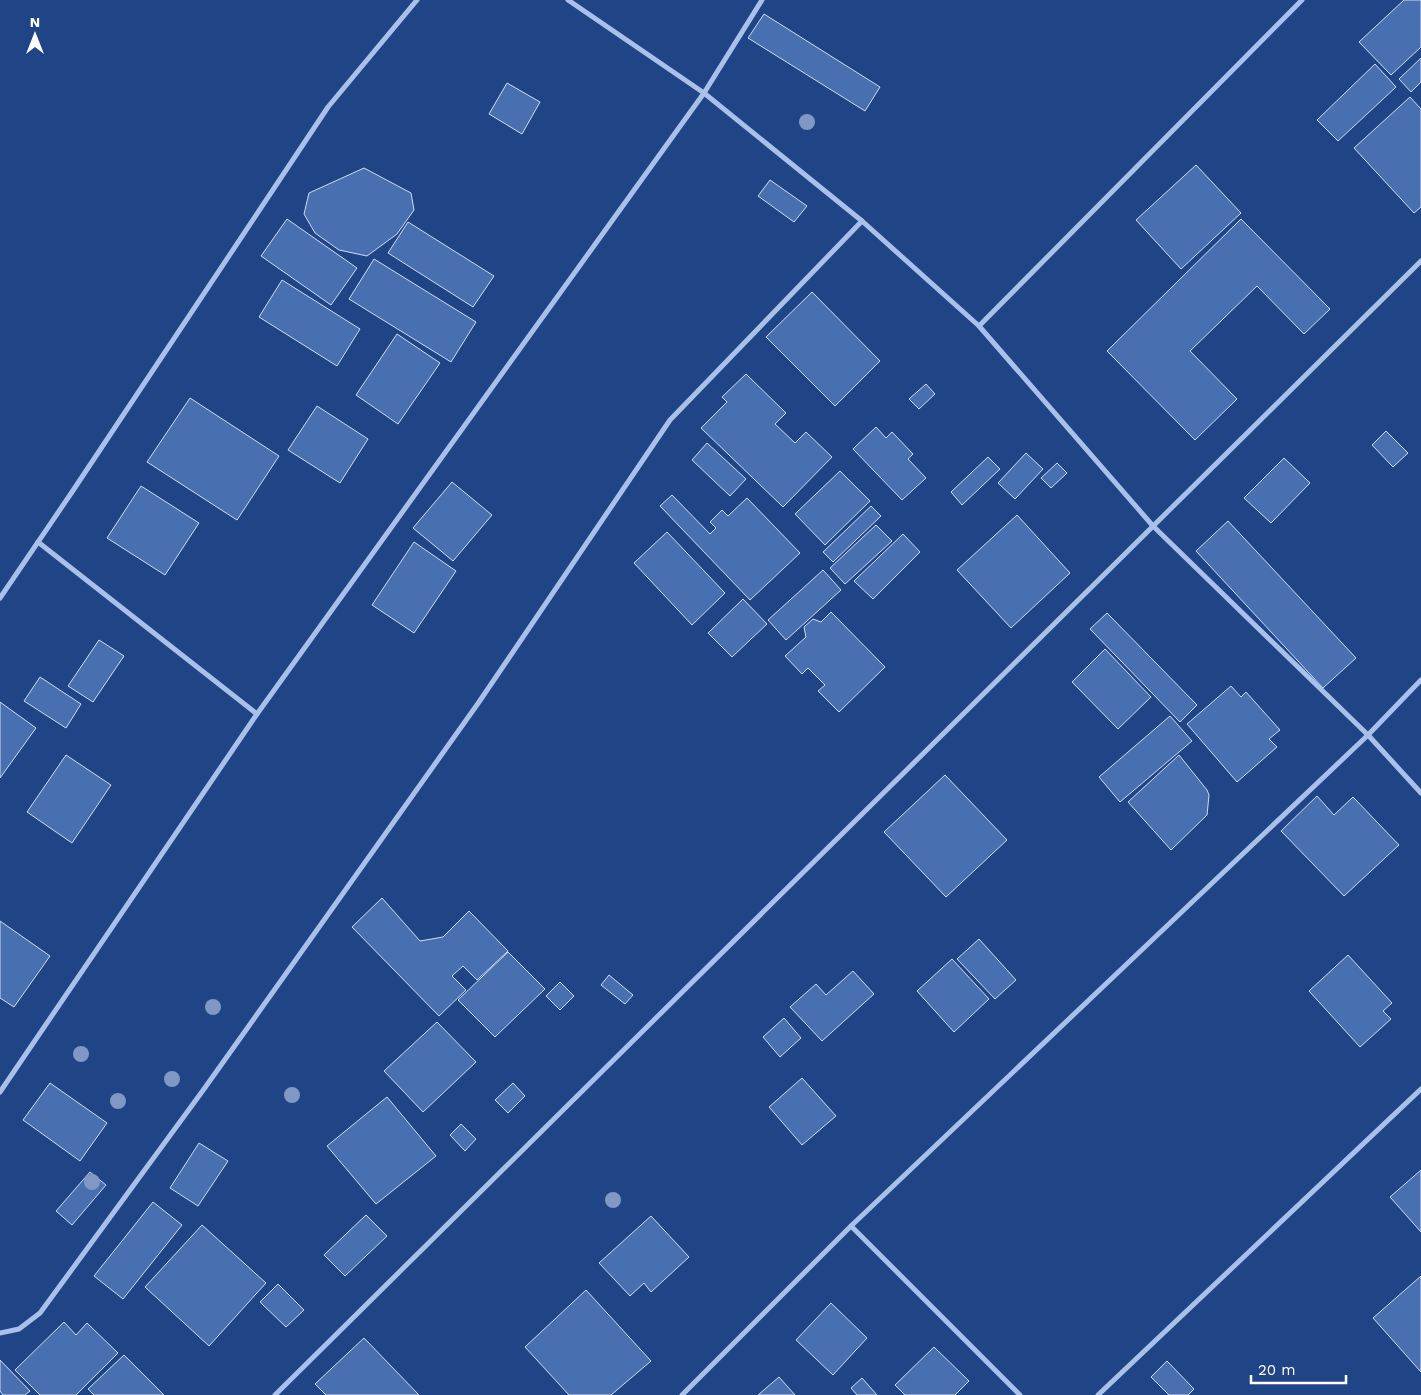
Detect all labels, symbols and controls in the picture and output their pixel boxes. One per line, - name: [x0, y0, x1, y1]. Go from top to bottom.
- north arrow: [10, 10, 60, 60]
- text: N: [30, 14, 40, 30]
- scale bar: [1251, 1352, 1346, 1384]
- text: 20 m: [1258, 1361, 1296, 1379]

